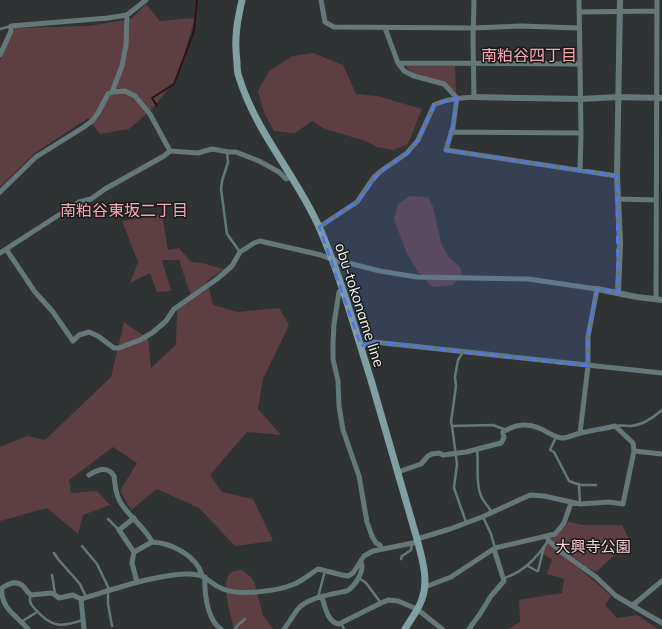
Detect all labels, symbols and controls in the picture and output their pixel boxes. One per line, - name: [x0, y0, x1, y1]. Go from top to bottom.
- district label: 南粕谷四丁目: [481, 45, 577, 65]
- district label: 南粕谷東坂二丁目: [60, 200, 188, 220]
- street label: obu-tokoname line: [331, 240, 389, 370]
- park label: 大興寺公園: [555, 537, 631, 556]

